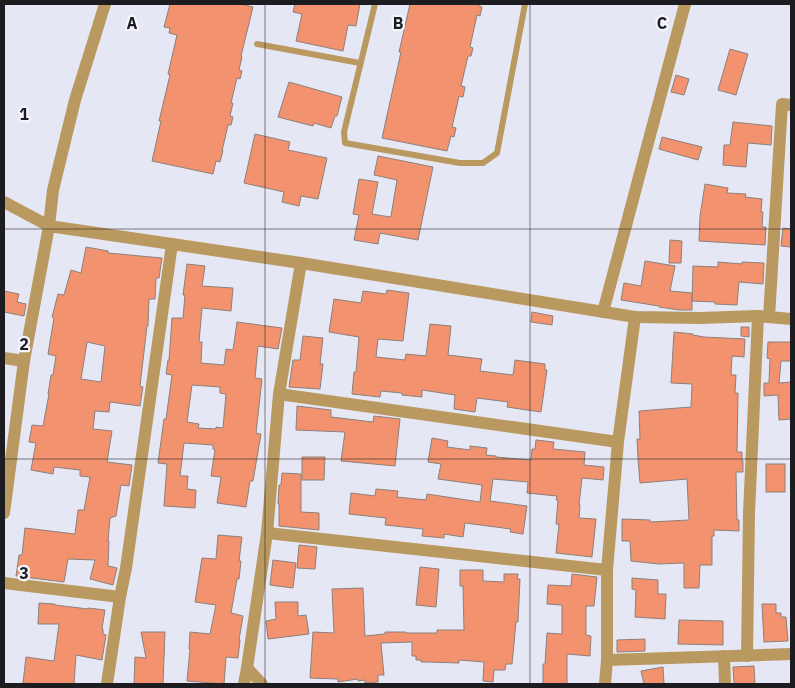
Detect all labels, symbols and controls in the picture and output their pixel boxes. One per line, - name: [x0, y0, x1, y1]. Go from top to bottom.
- text: A: [127, 13, 138, 33]
- text: B: [393, 13, 404, 33]
- text: C: [657, 13, 667, 33]
- text: 1: [19, 104, 29, 124]
- text: 2: [19, 334, 29, 354]
- text: 3: [19, 563, 29, 583]

